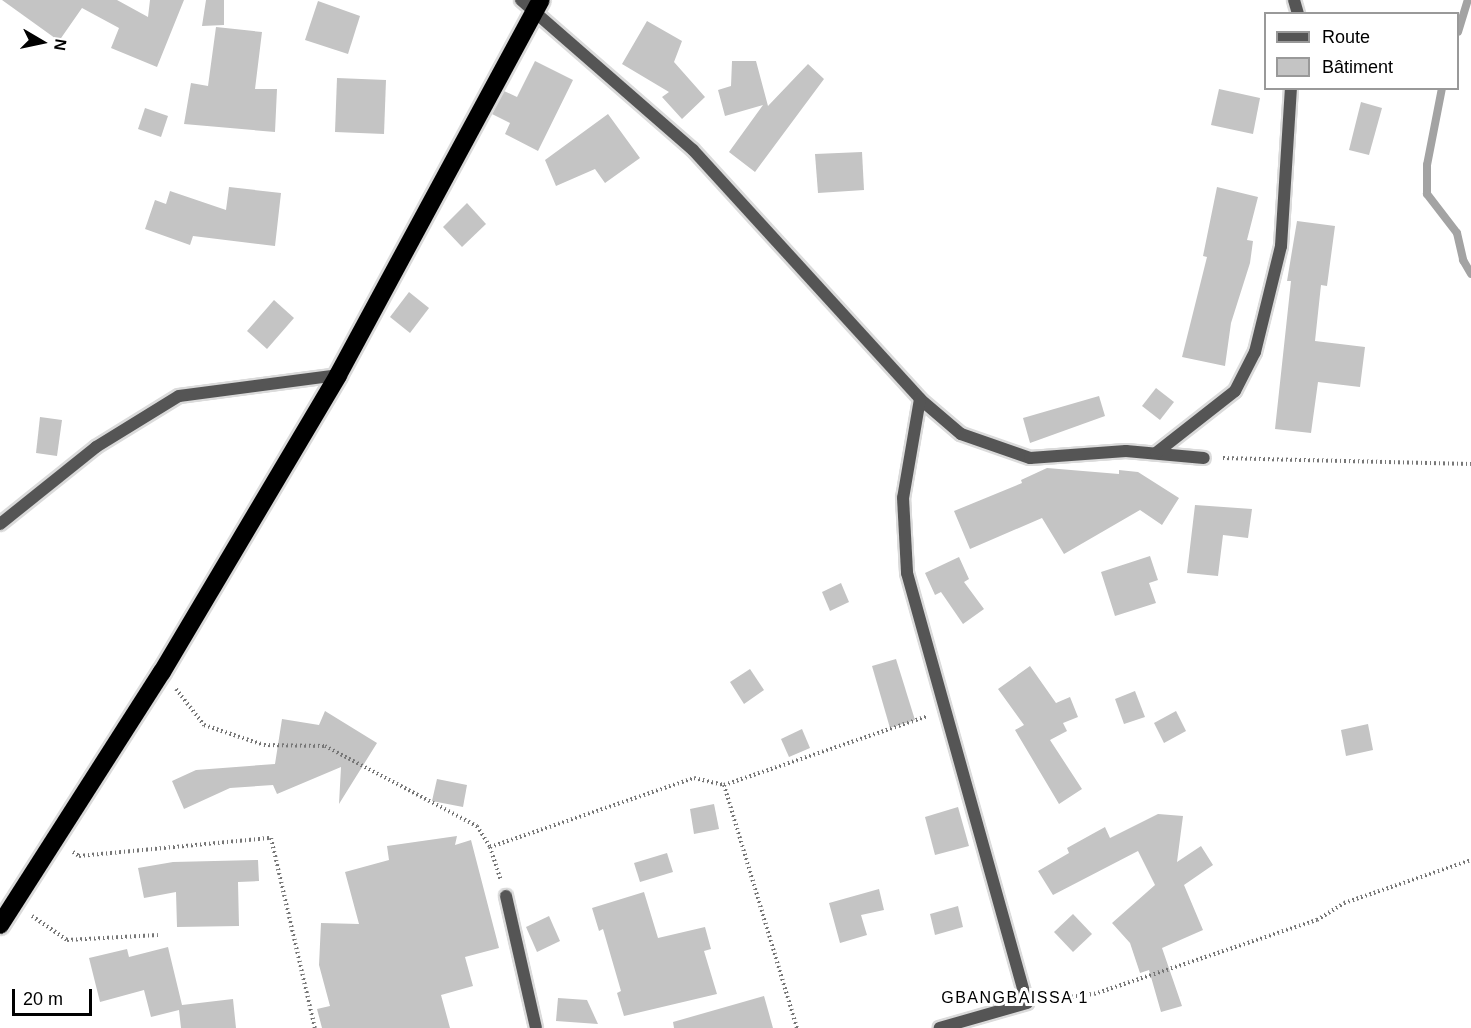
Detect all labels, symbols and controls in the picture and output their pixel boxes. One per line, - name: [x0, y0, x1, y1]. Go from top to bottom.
- north arrow: [12, 12, 72, 72]
- legend: [1264, 12, 1459, 90]
- text: Route: [1322, 27, 1370, 47]
- text: N: [51, 38, 70, 52]
- text: Bâtiment: [1322, 57, 1393, 77]
- scale bar: [15, 977, 94, 1015]
- district label: GBANGBAISSA 1: [941, 988, 1089, 1008]
- text: 20 m: [23, 989, 63, 1009]

